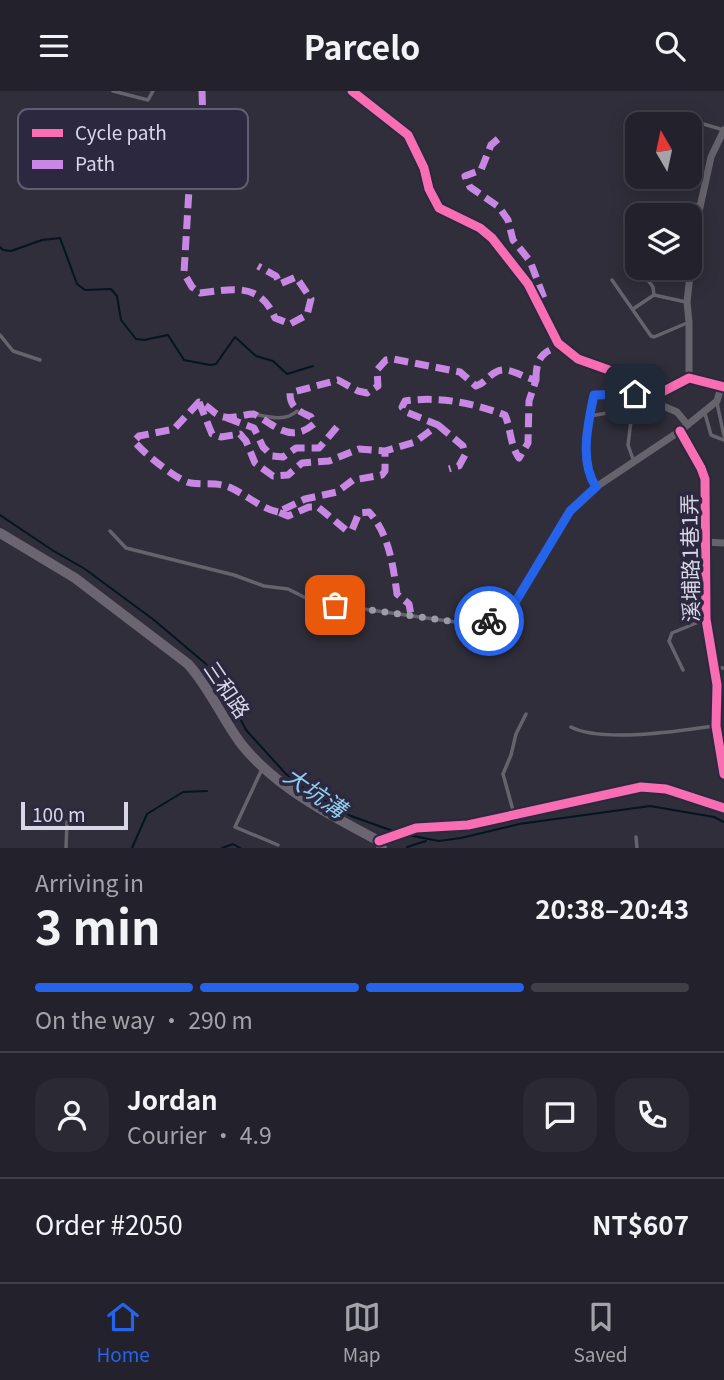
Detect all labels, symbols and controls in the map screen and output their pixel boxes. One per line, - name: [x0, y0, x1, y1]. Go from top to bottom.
- text: Parcelo: [304, 23, 420, 69]
- icon: menu: [35, 27, 73, 65]
- icon: search: [651, 27, 689, 65]
- legend: [18, 109, 248, 189]
- north arrow: [625, 112, 702, 189]
- map controls: [625, 112, 702, 280]
- text: Cycle path: [75, 118, 167, 145]
- text: Path: [75, 149, 115, 176]
- button: layers: [625, 203, 702, 280]
- pin: [605, 364, 665, 424]
- icon: home: [616, 375, 654, 413]
- street label: 溪埔路1巷1弄: [673, 494, 705, 622]
- pin: [305, 575, 365, 635]
- icon: bag: [316, 586, 354, 624]
- courier: [454, 586, 524, 656]
- icon: bike: [470, 602, 508, 640]
- street label: 三和路: [198, 654, 258, 724]
- water label: 大坑溝: [278, 757, 356, 826]
- scale bar: [21, 799, 128, 831]
- text: 100 m: [32, 800, 86, 827]
- text: Arriving in: [35, 865, 144, 899]
- text: 20:38–20:43: [535, 889, 689, 926]
- text: 3 min: [35, 892, 160, 958]
- text: On the way · 290 m: [35, 1002, 253, 1036]
- button: person: [35, 1078, 109, 1152]
- button: chat: [523, 1078, 597, 1152]
- button: phone: [615, 1078, 689, 1152]
- text: Jordan: [127, 1080, 218, 1117]
- text: Courier · 4.9: [127, 1117, 272, 1151]
- text: Order #2050: [35, 1205, 183, 1242]
- text: NT$607: [592, 1205, 689, 1242]
- tab: Home: [96, 1298, 150, 1367]
- tab: Map: [343, 1298, 381, 1367]
- tab: Saved: [574, 1298, 628, 1367]

